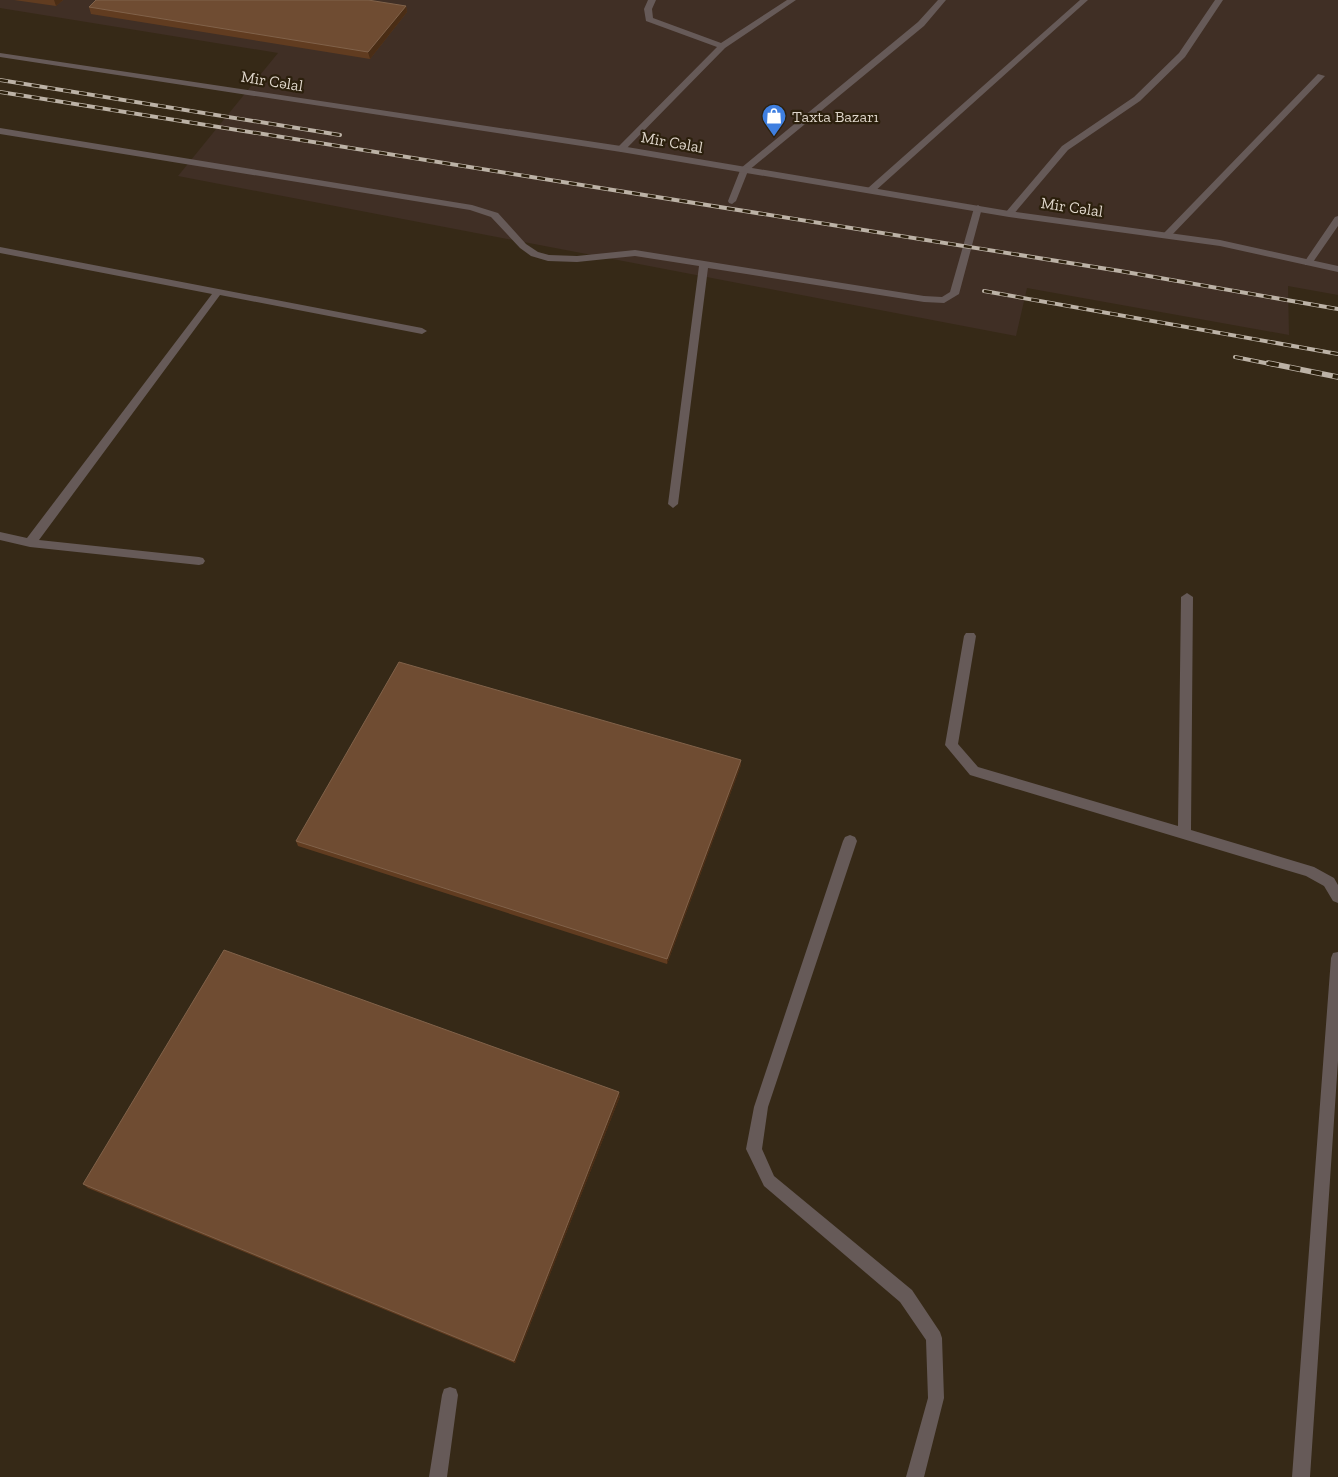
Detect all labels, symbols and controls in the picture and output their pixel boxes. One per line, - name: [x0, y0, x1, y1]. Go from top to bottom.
- street label: Mir Cəlal: [240, 67, 304, 95]
- shop icon: Taxta Bazarı: [761, 103, 787, 137]
- place label: Taxta Bazarı: [792, 107, 879, 126]
- street label: Mir Cəlal: [639, 127, 705, 157]
- street label: Mir Cəlal: [1040, 193, 1104, 221]

